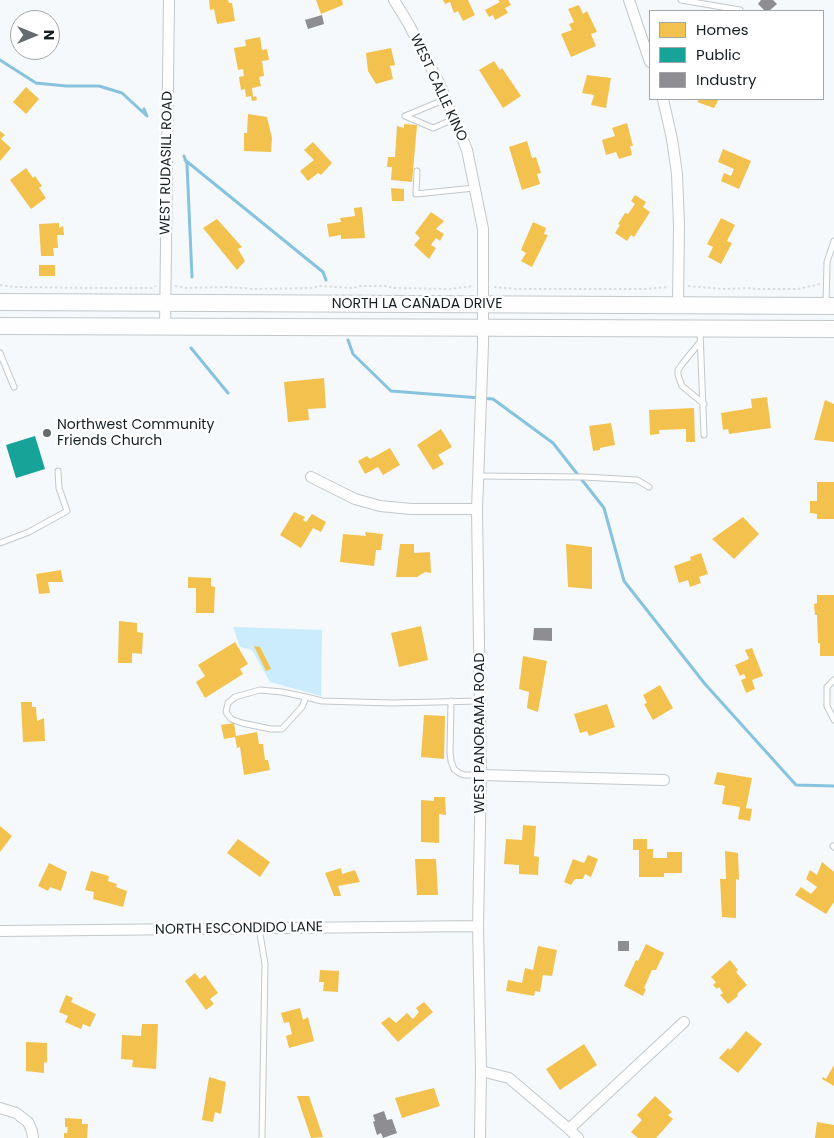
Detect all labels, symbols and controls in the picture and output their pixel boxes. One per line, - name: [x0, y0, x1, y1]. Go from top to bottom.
- north arrow: [10, 10, 60, 60]
- legend: [649, 10, 824, 100]
- text: Homes: [696, 19, 749, 40]
- text: N: [39, 30, 59, 40]
- street label: WEST CALLE KINO: [406, 32, 470, 144]
- text: Public: [696, 44, 741, 65]
- text: Industry: [696, 69, 756, 90]
- street label: WEST RUDASILL ROAD: [157, 91, 177, 235]
- street label: NORTH LA CAÑADA DRIVE: [332, 296, 502, 312]
- place label: Northwest Community Friends Church: [57, 417, 214, 450]
- marker: Northwest Community Friends Church: [41, 427, 53, 439]
- street label: WEST PANORAMA ROAD: [472, 653, 488, 813]
- street label: NORTH ESCONDIDO LANE: [155, 919, 323, 939]

